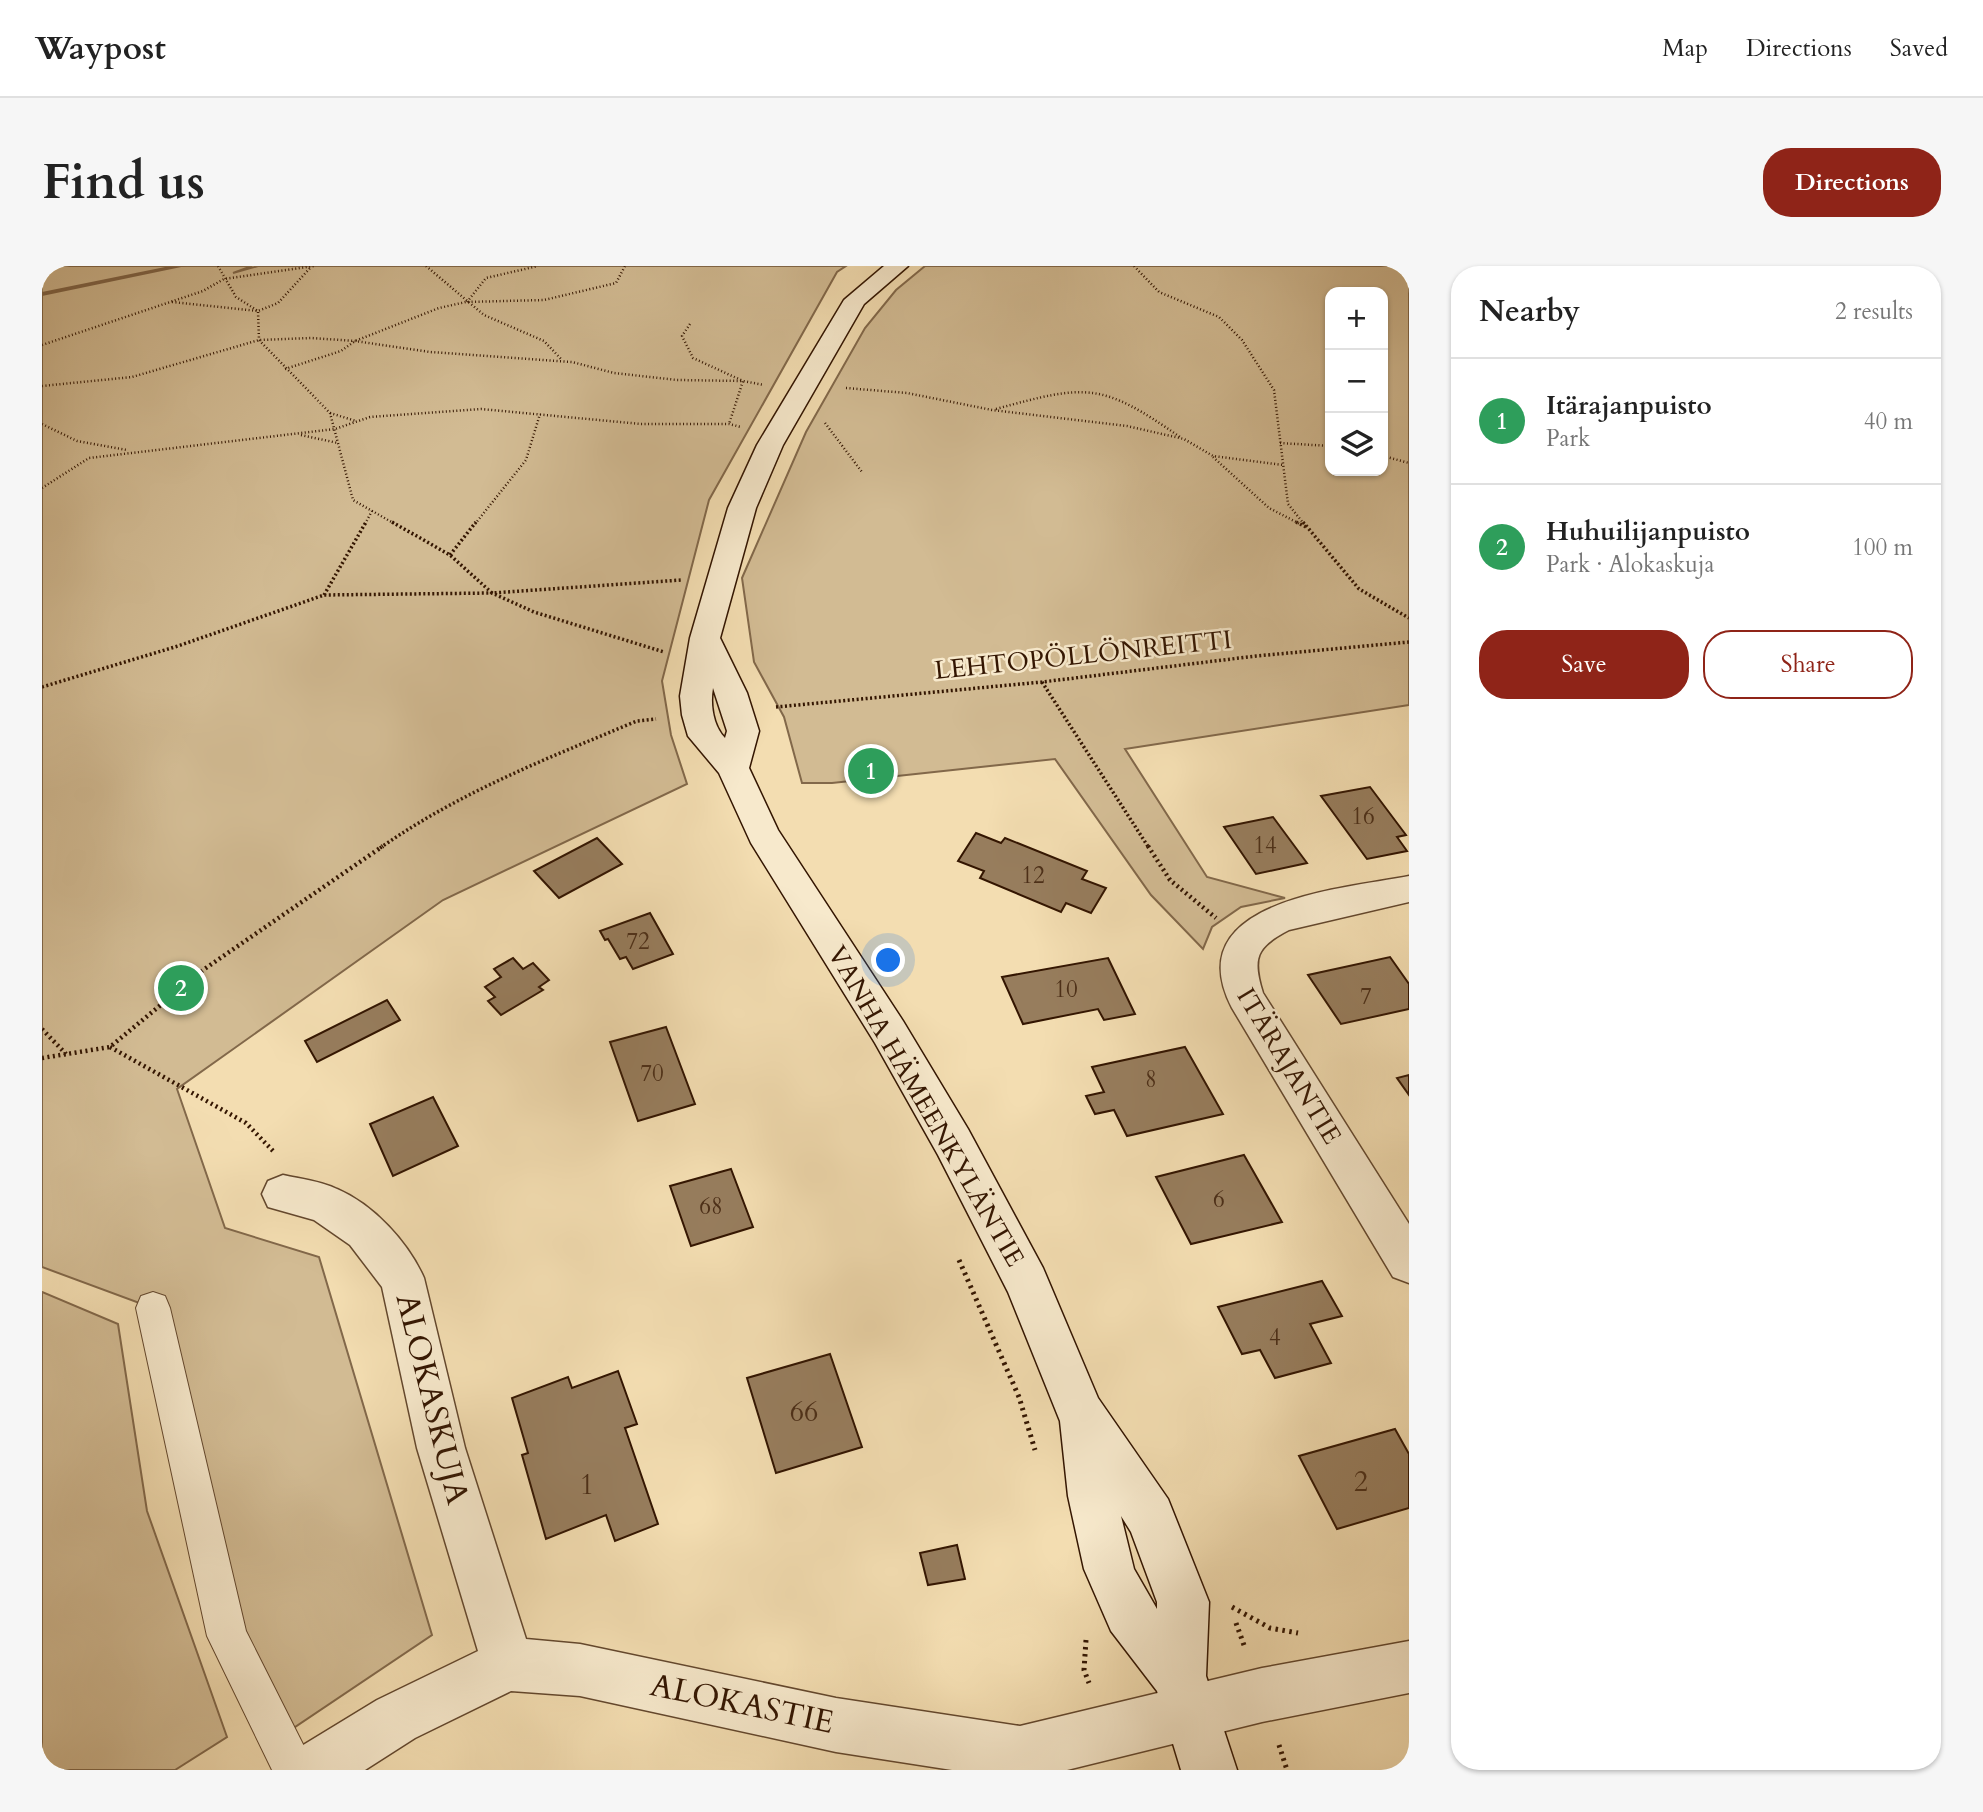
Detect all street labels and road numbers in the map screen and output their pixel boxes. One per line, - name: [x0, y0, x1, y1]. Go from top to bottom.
- street label: LEHTOPÖLLÖNREITTI: [933, 622, 1233, 688]
- street label: VANHA HÄMEENKYLÄNTIE: [820, 939, 1032, 1273]
- street label: ITÄRAJANTIE: [1229, 981, 1349, 1151]
- street label: ALOKASKUJA: [385, 1289, 480, 1509]
- street label: ALOKASTIE: [646, 1663, 838, 1745]

